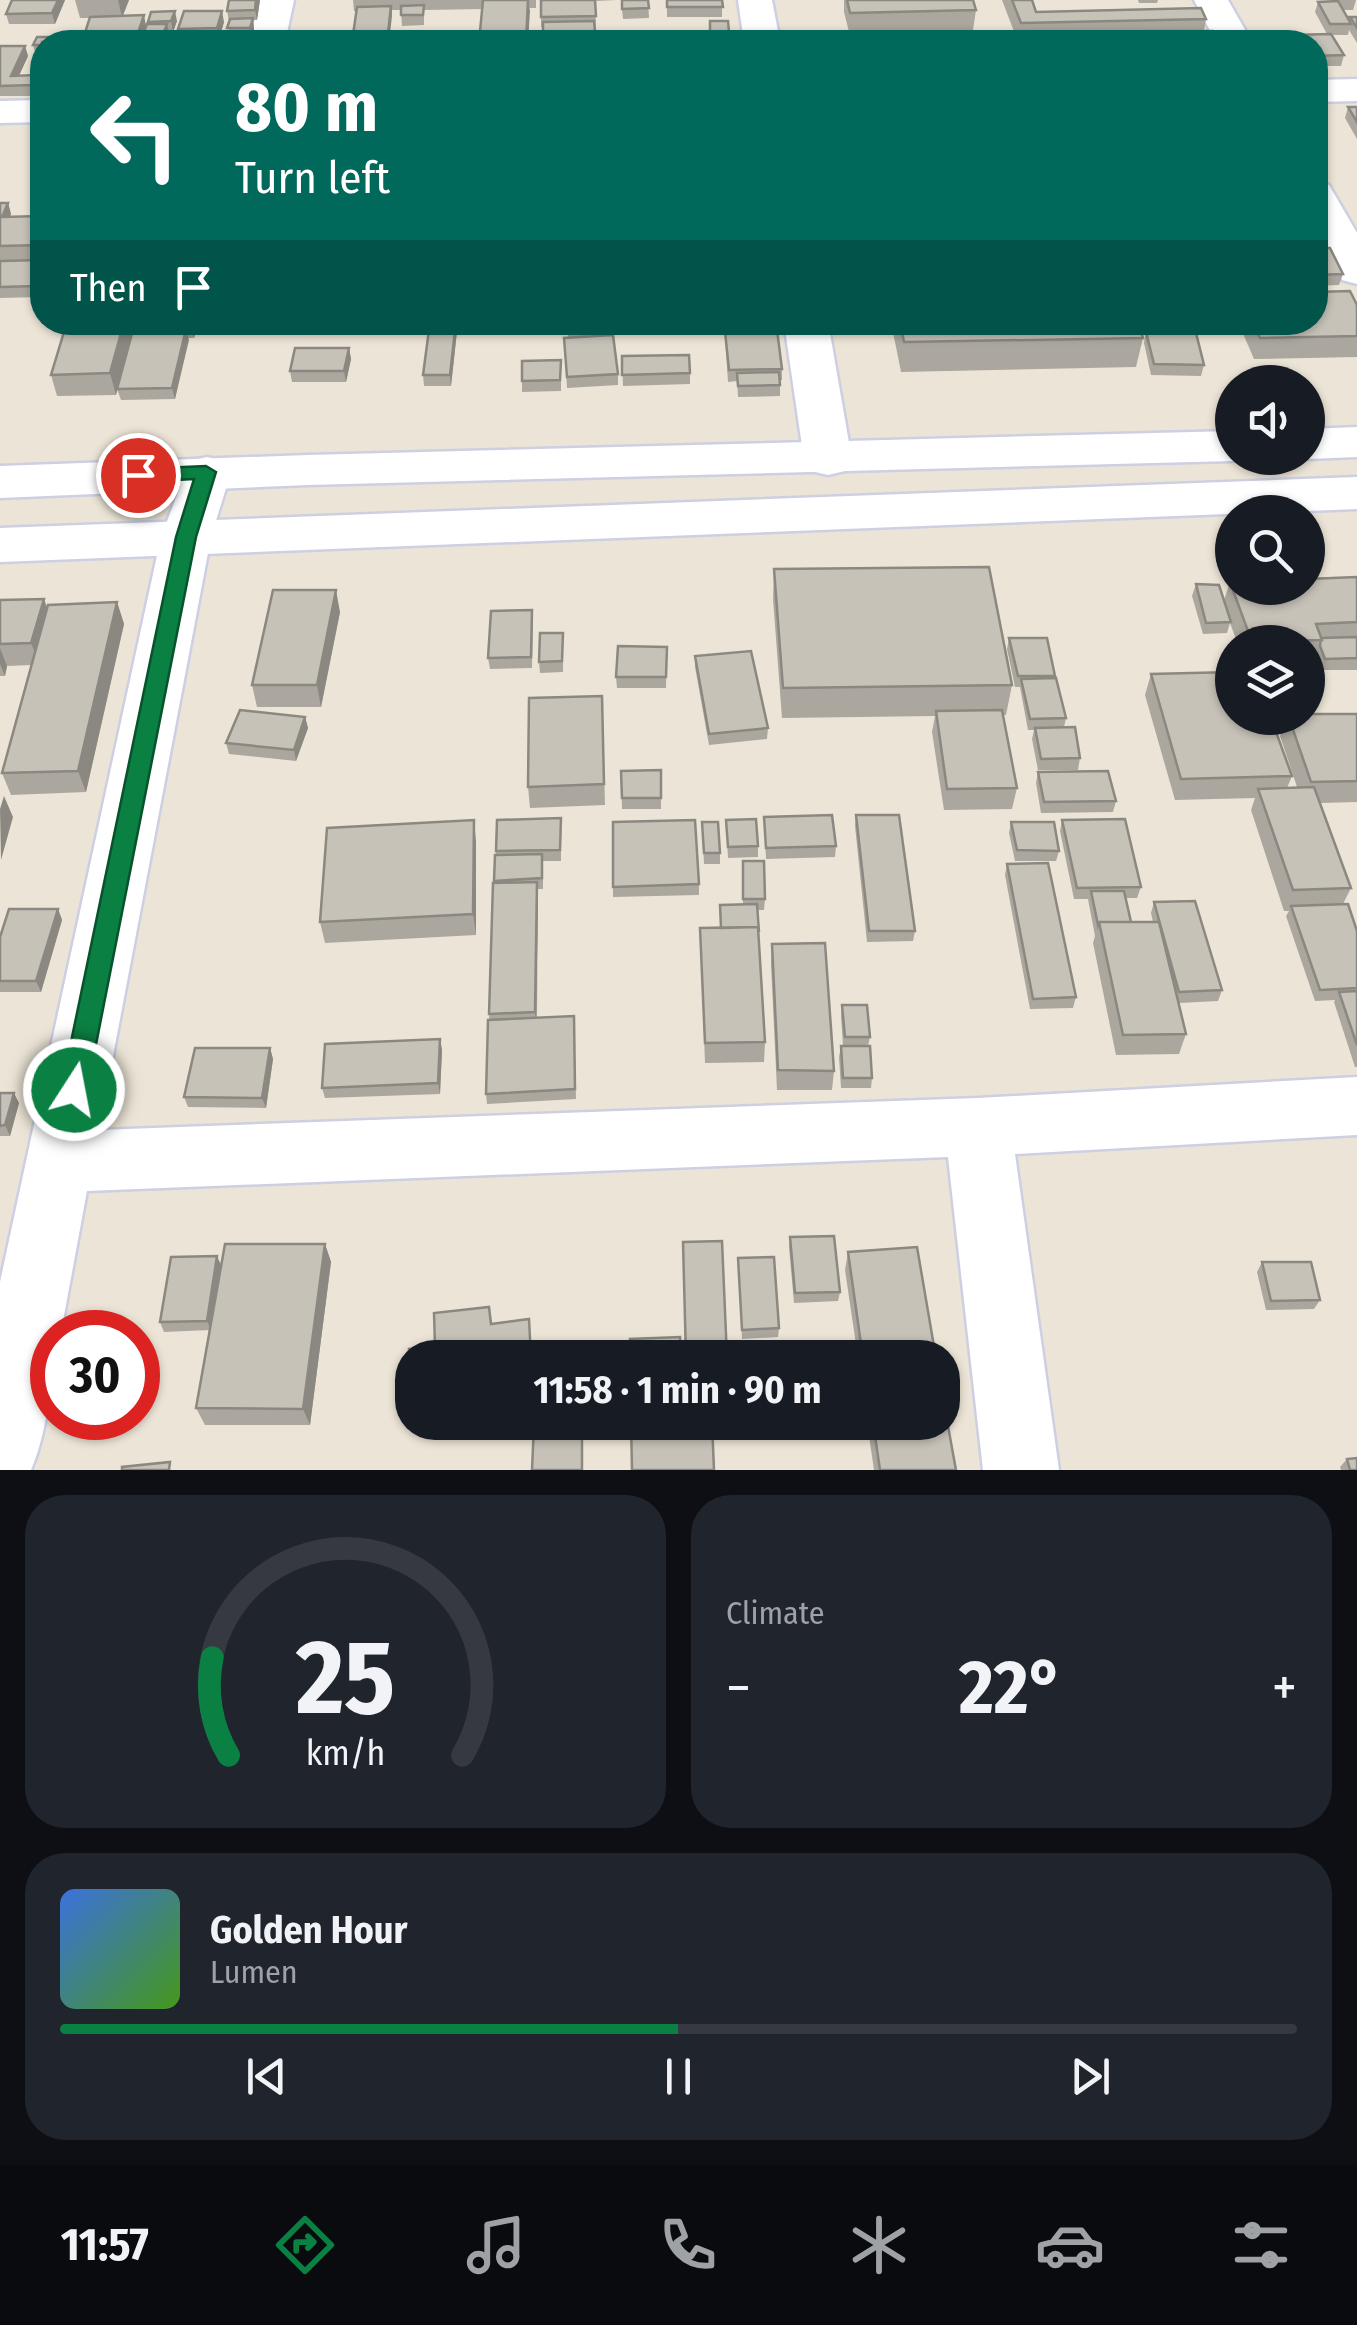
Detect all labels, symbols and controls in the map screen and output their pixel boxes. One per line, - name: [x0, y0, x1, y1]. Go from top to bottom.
- text: 80 m: [235, 66, 378, 150]
- icon: left: [70, 70, 200, 200]
- text: Turn left: [235, 151, 390, 205]
- icon: arrive: [166, 260, 221, 315]
- text: Then: [70, 265, 146, 311]
- map controls: [1215, 365, 1325, 735]
- button: sound: [1215, 365, 1325, 475]
- pin: [96, 433, 181, 518]
- icon: arrive: [111, 448, 166, 503]
- button: search: [1215, 495, 1325, 605]
- button: layers: [1215, 625, 1325, 735]
- position arrow: [22, 1038, 126, 1142]
- speed limit sign: 30: [30, 1310, 160, 1440]
- text: 11:58 · 1 min · 90 m: [533, 1367, 822, 1413]
- text: Climate: [726, 1594, 825, 1632]
- text: 25: [295, 1616, 395, 1741]
- text: 22°: [959, 1643, 1064, 1733]
- text: −: [726, 1655, 751, 1721]
- text: +: [1272, 1655, 1297, 1721]
- text: km/h: [306, 1732, 385, 1774]
- text: Golden Hour: [210, 1907, 408, 1953]
- text: Lumen: [210, 1953, 298, 1991]
- icon: previous: [239, 2049, 294, 2104]
- icon: pause: [651, 2049, 706, 2104]
- icon: next: [1063, 2049, 1118, 2104]
- icon: directions: [270, 2210, 340, 2280]
- icon: music: [461, 2210, 531, 2280]
- icon: phone: [653, 2210, 723, 2280]
- icon: climate: [844, 2210, 914, 2280]
- icon: car: [1035, 2210, 1105, 2280]
- icon: filters: [1226, 2210, 1296, 2280]
- text: 11:57: [61, 2218, 149, 2272]

